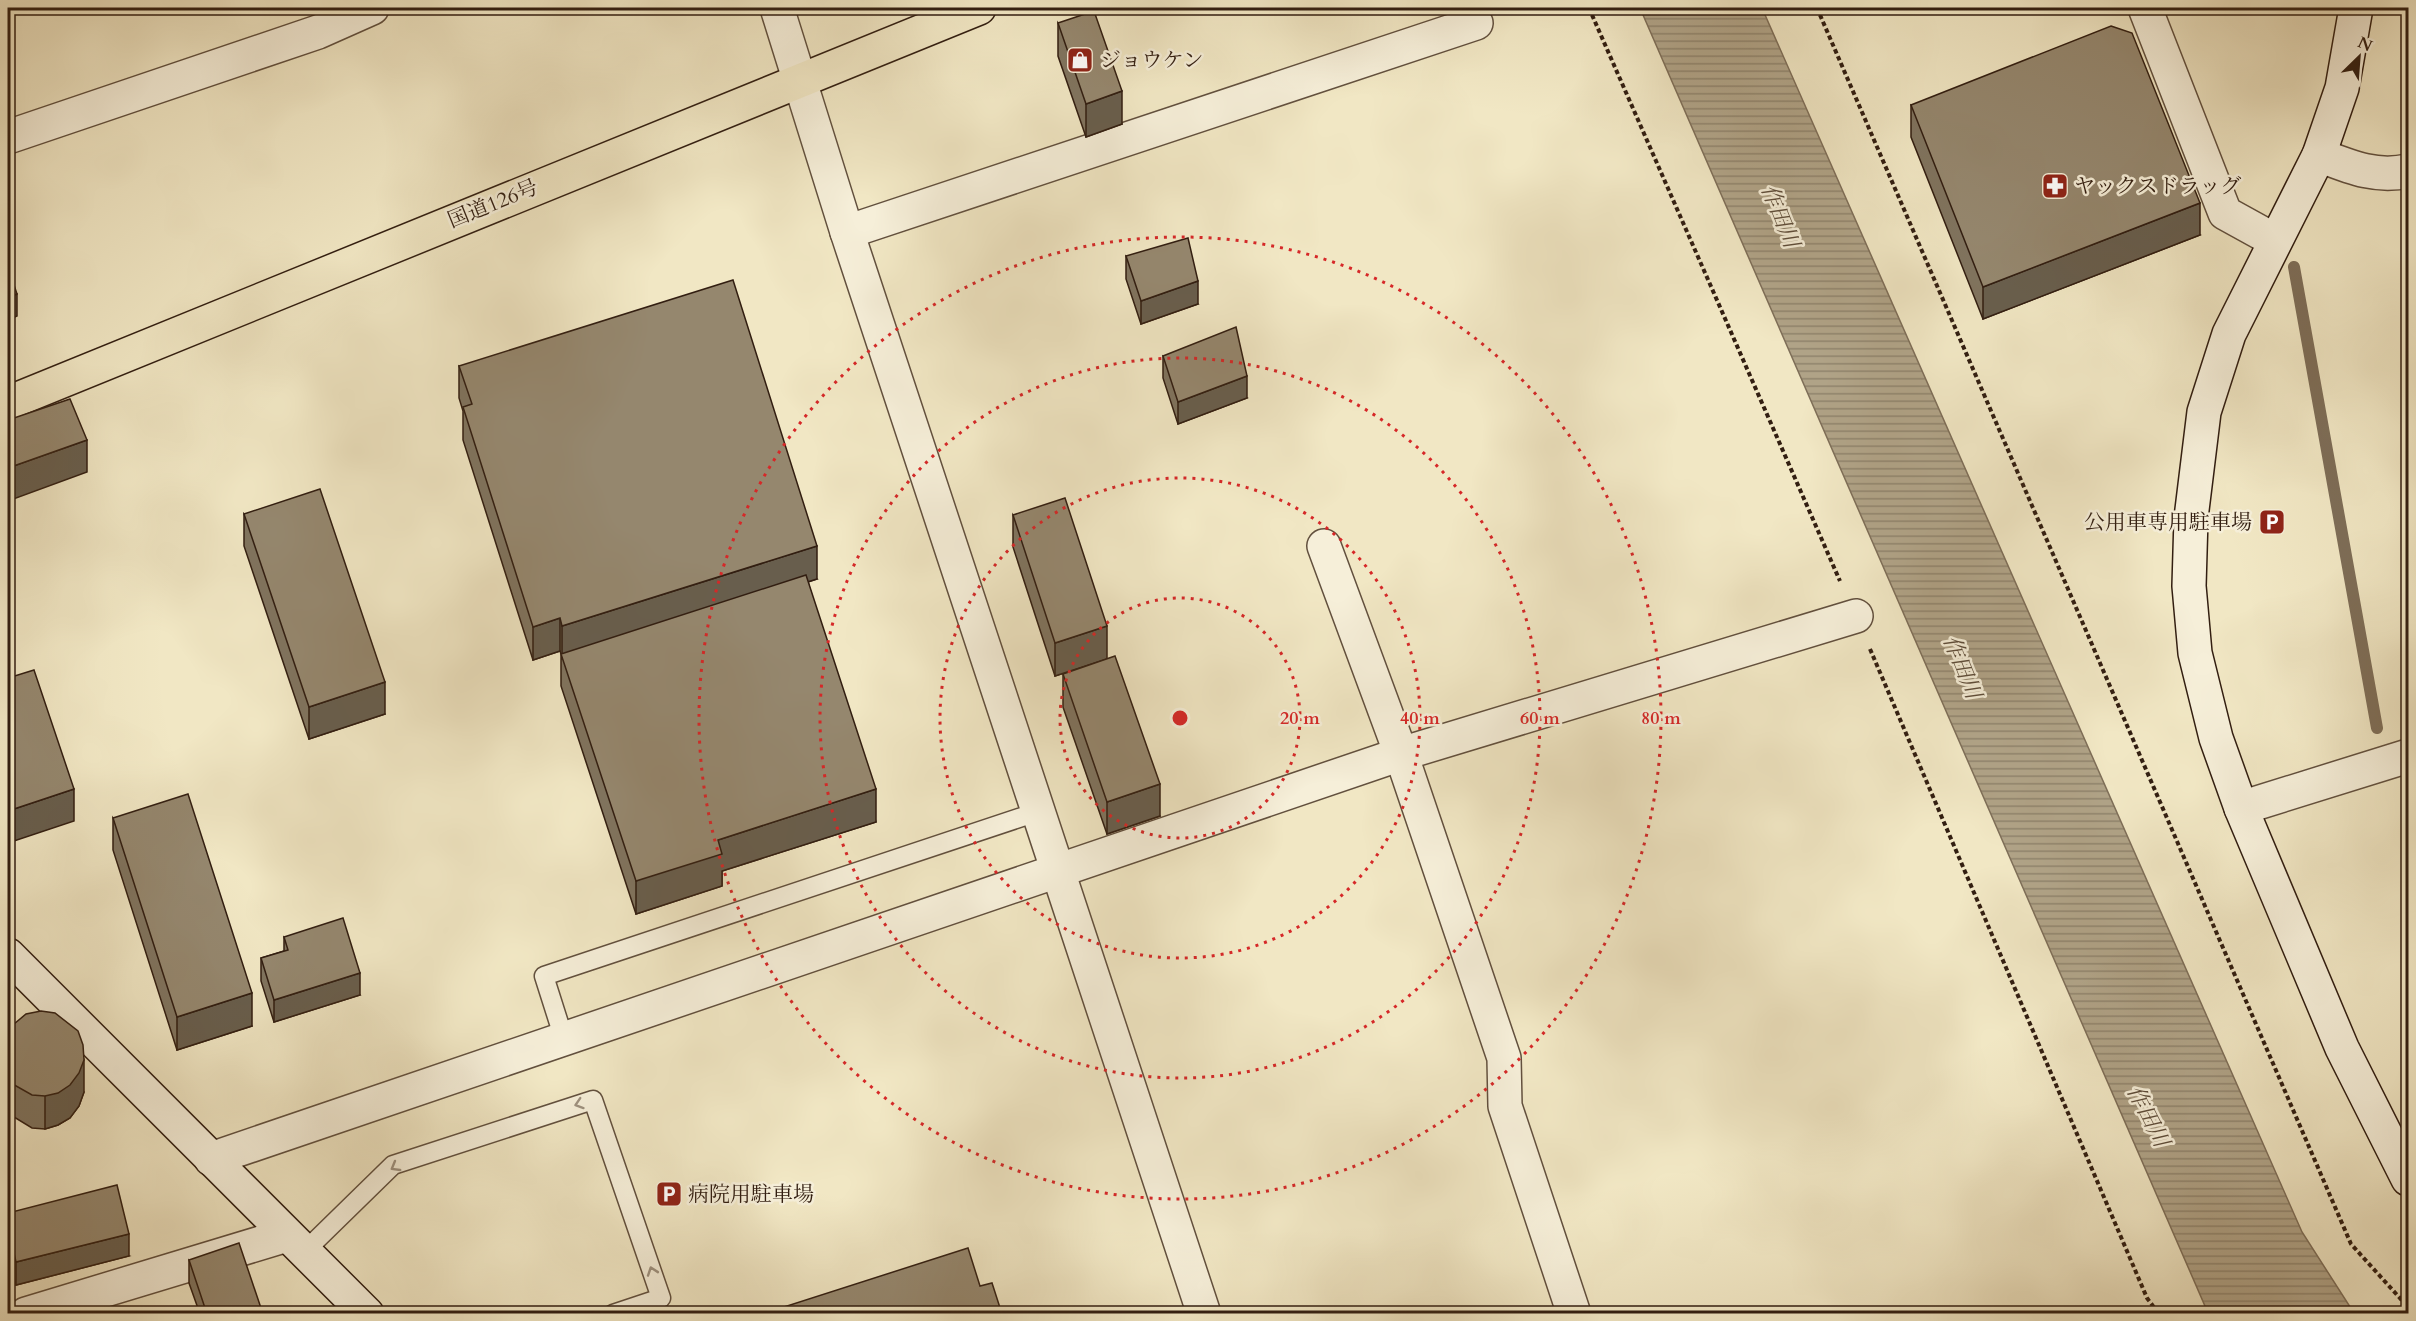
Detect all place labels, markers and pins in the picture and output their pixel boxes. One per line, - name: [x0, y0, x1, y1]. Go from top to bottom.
- shop icon: ジョウケン: [1065, 45, 1095, 75]
- place label: ジョウケン: [1100, 46, 1204, 75]
- pharmacy icon: ヤックスドラッグ: [2040, 171, 2070, 201]
- place label: ヤックスドラッグ: [2074, 172, 2241, 201]
- parking icon: 公用車専用駐車場: [2257, 507, 2287, 537]
- place label: 公用車専用駐車場: [2084, 508, 2252, 537]
- centre of rings: [1170, 708, 1190, 728]
- parking icon: 病院用駐車場: [654, 1179, 684, 1209]
- place label: 病院用駐車場: [688, 1180, 814, 1209]

